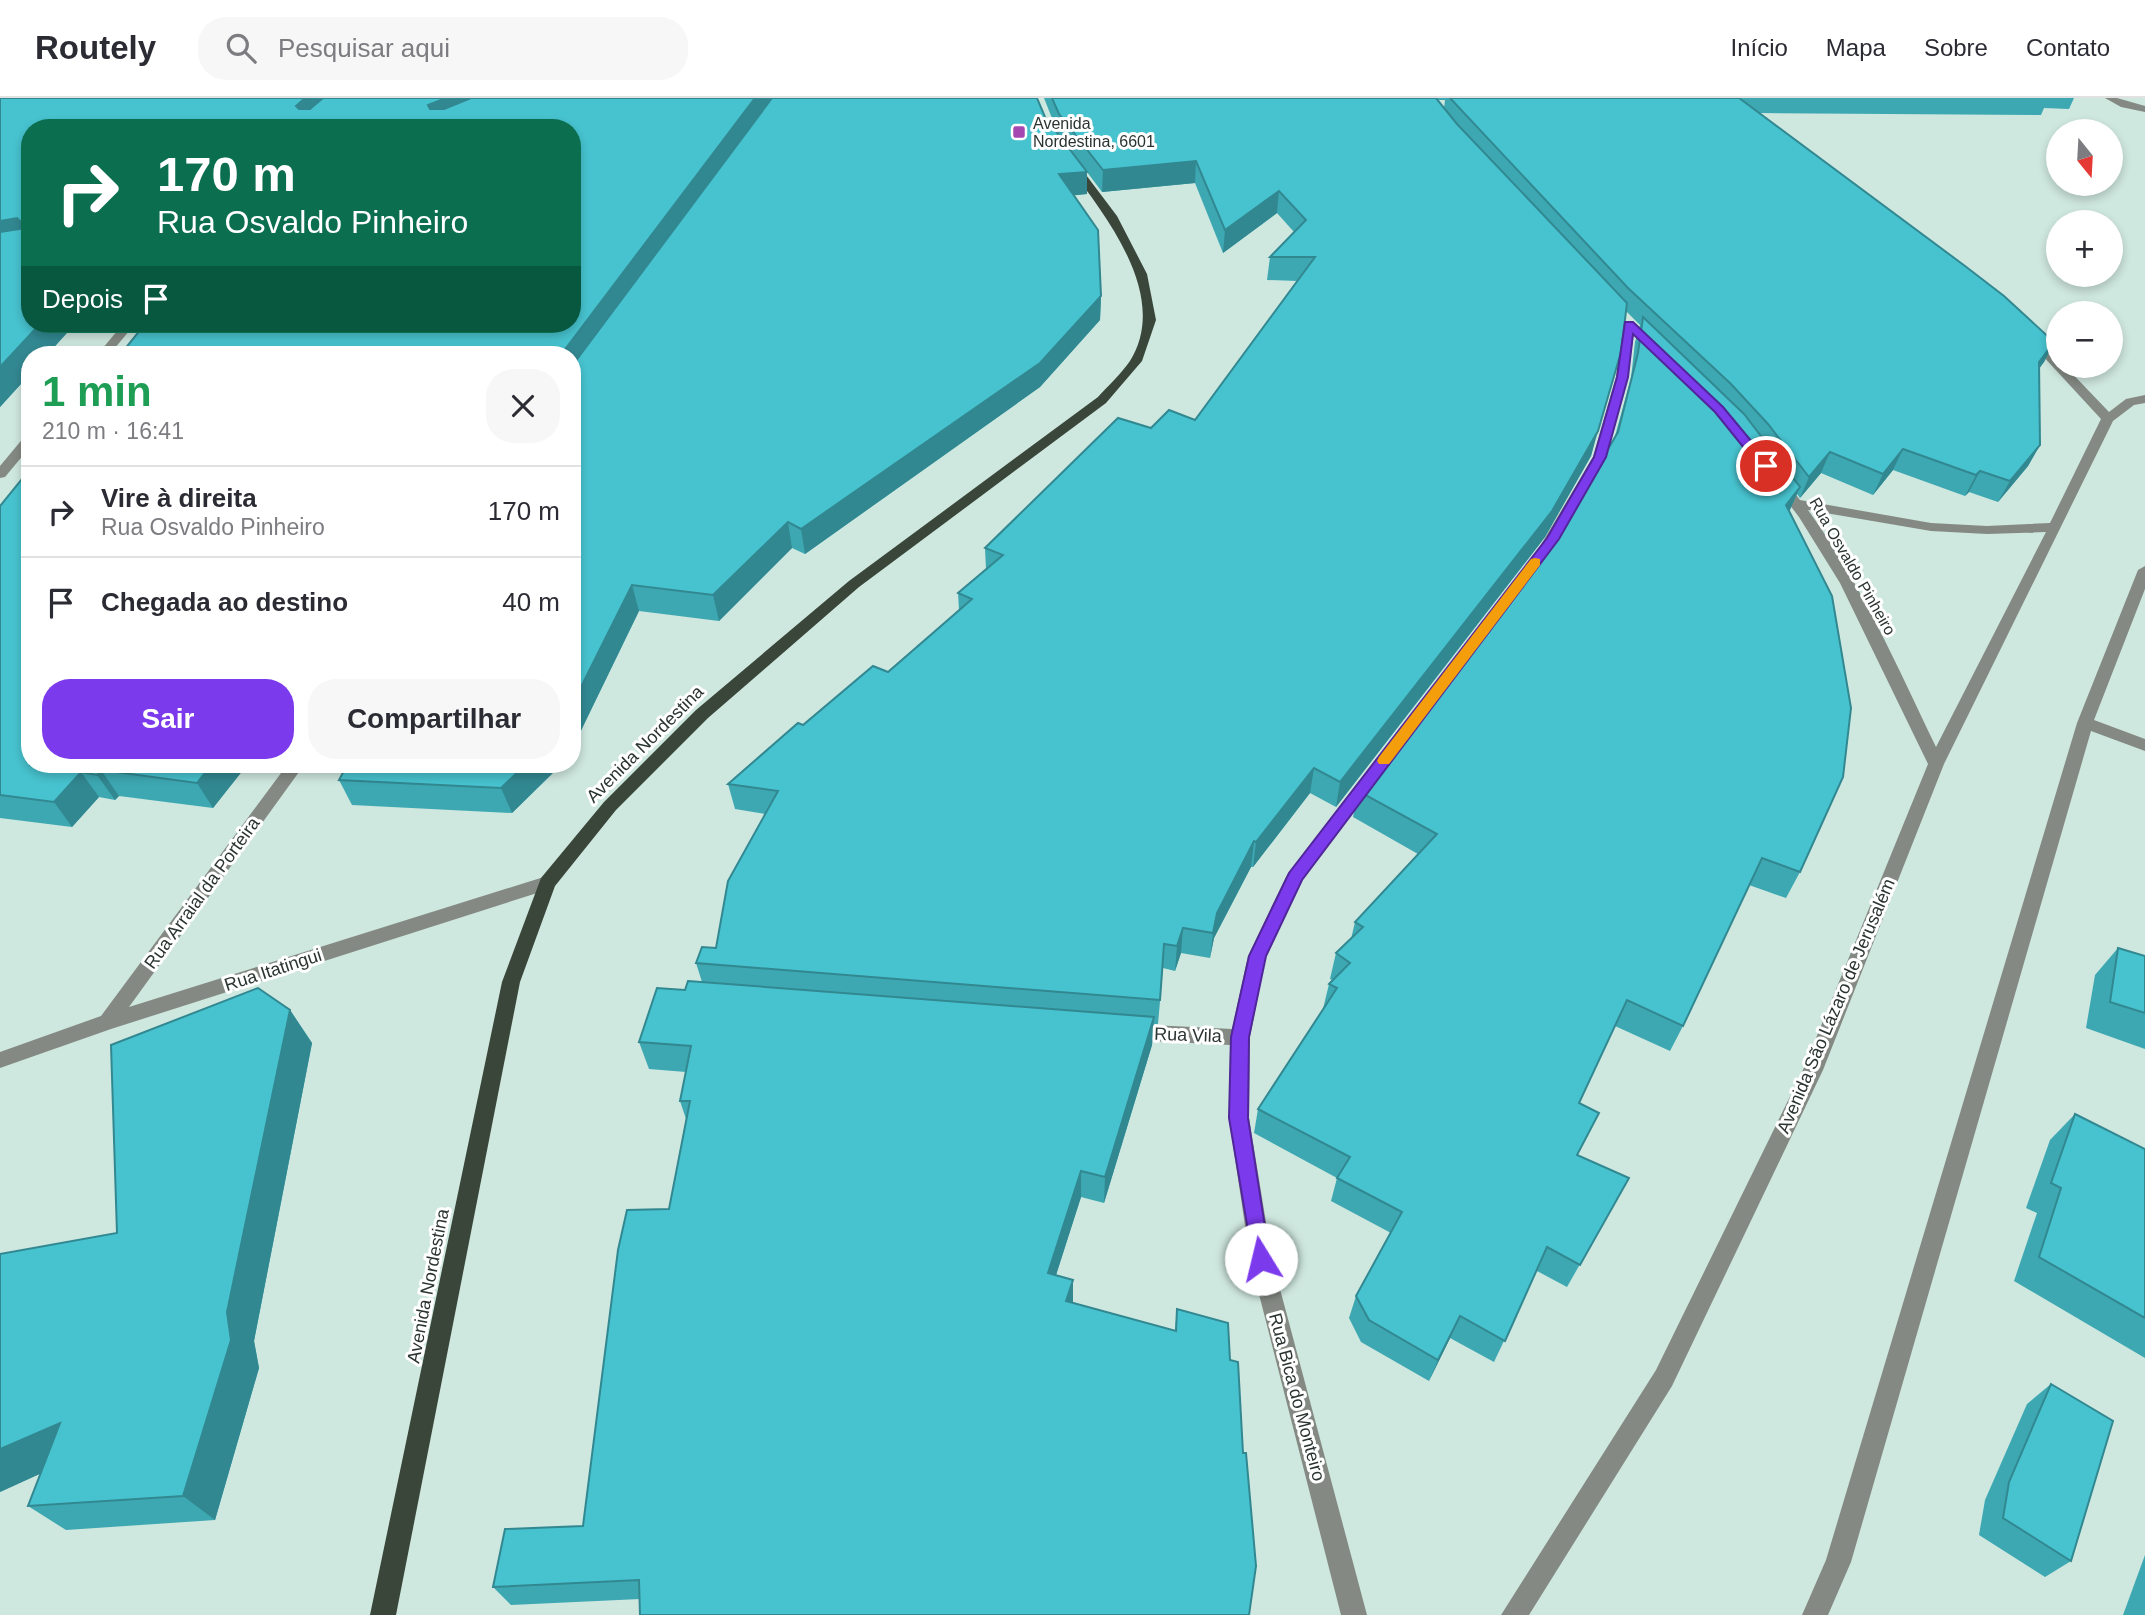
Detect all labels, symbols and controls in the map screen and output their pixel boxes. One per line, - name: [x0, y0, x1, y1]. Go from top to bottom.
- search box: [198, 17, 688, 80]
- text: Routely: [35, 29, 156, 66]
- icon: search: [222, 29, 260, 67]
- text: Pesquisar aqui: [278, 33, 450, 63]
- text: Início: [1730, 34, 1788, 61]
- text: Mapa: [1826, 34, 1886, 61]
- text: Sobre: [1924, 34, 1988, 61]
- text: Contato: [2026, 34, 2110, 61]
- place label: Avenida Nordestina, 6601: [1033, 115, 1155, 150]
- north arrow: [2046, 119, 2123, 196]
- map controls: [2046, 119, 2123, 378]
- marker: Avenida Nordestina, 6601: [1011, 124, 1027, 140]
- icon: right: [42, 147, 133, 238]
- text: 170 m: [157, 147, 296, 201]
- text: Rua Osvaldo Pinheiro: [157, 204, 468, 240]
- button: +: [2046, 210, 2123, 287]
- icon: arrive: [137, 280, 175, 318]
- text: Depois: [42, 284, 123, 314]
- button: −: [2046, 301, 2123, 378]
- text: 1 min: [42, 368, 152, 415]
- button: close: [486, 369, 560, 443]
- text: 210 m · 16:41: [42, 418, 184, 444]
- pin: [1736, 436, 1796, 496]
- icon: arrive: [1747, 447, 1785, 485]
- text: Vire à direita: [101, 483, 257, 513]
- icon: right: [42, 493, 80, 531]
- street label: Rua Osvaldo Pinheiro: [1806, 495, 1899, 638]
- text: 170 m: [488, 496, 560, 526]
- text: Rua Osvaldo Pinheiro: [101, 514, 325, 540]
- icon: arrive: [42, 584, 80, 622]
- text: Chegada ao destino: [101, 587, 348, 617]
- text: 40 m: [502, 587, 560, 617]
- button: Sair: [42, 679, 294, 759]
- button: Compartilhar: [308, 679, 560, 759]
- street label: Avenida Nordestina: [582, 681, 708, 807]
- street label: Rua Arraial da Porteira: [140, 813, 264, 973]
- street label: Avenida São Lázaro de Jerusalém: [1773, 876, 1899, 1136]
- street label: Rua Itatingui: [222, 945, 324, 995]
- street label: Rua Vila: [1154, 1024, 1223, 1046]
- street label: Avenida Nordestina: [403, 1206, 453, 1365]
- position arrow: [1224, 1222, 1298, 1296]
- street label: Rua Bica do Monteiro: [1265, 1311, 1329, 1483]

